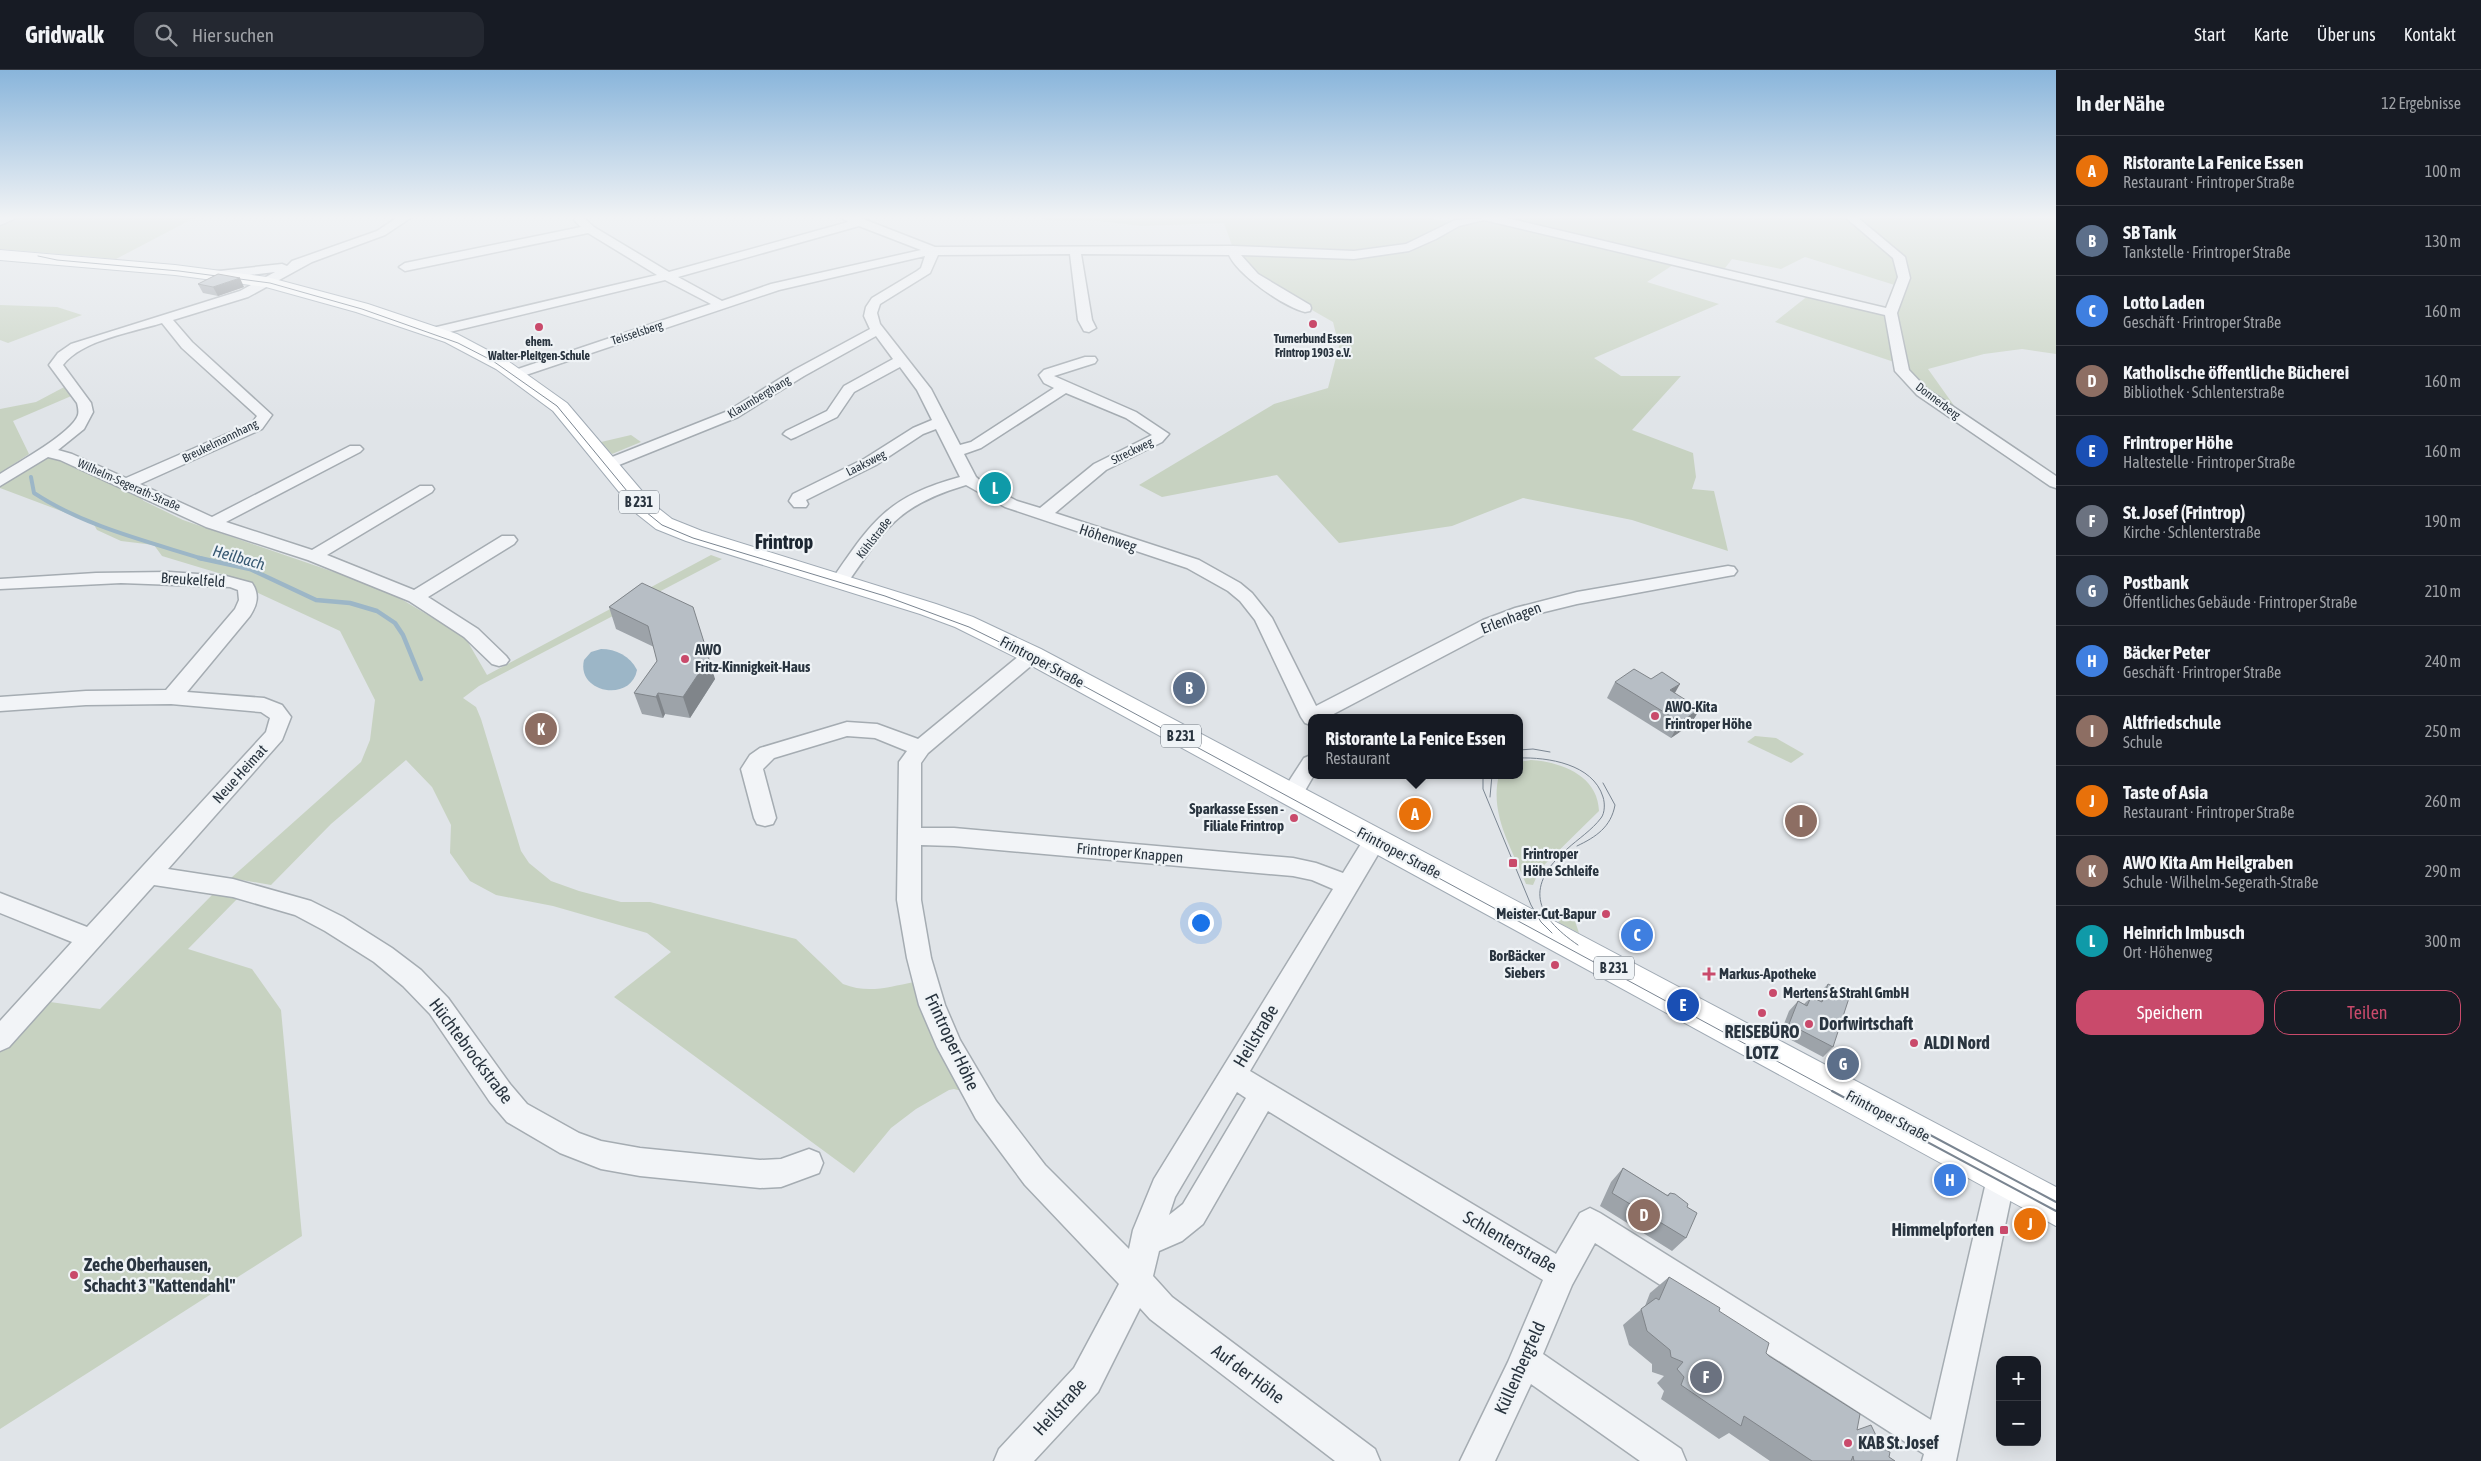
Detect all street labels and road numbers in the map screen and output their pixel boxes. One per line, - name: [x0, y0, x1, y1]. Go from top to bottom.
- street label: Teisselsberg: [609, 318, 665, 348]
- street label: Klaumberghang: [725, 372, 794, 421]
- street label: Donnerberg: [1913, 380, 1964, 423]
- street label: Breukelmannhang: [180, 416, 261, 465]
- street label: Streckweg: [1109, 435, 1156, 467]
- street label: Laaksweg: [844, 447, 889, 479]
- street label: Wilhelm-Segerath-Straße: [75, 456, 183, 514]
- road number: B 231: [619, 491, 659, 514]
- street label: Kühlstraße: [854, 515, 894, 561]
- street label: Höhenweg: [1077, 520, 1139, 555]
- street label: Breukelfeld: [160, 569, 226, 590]
- street label: Erlenhagen: [1478, 598, 1543, 637]
- street label: Frintroper Straße: [997, 632, 1087, 691]
- road number: B 231: [1161, 724, 1201, 748]
- street label: Neue Heimat: [209, 741, 270, 806]
- street label: Frintroper Straße: [1354, 823, 1444, 882]
- street label: Frintroper Knappen: [1076, 839, 1184, 866]
- road number: B 231: [1594, 956, 1634, 980]
- street label: Frintroper Höhe: [921, 990, 984, 1094]
- street label: Hüchtebrockstraße: [425, 994, 518, 1107]
- street label: Heilstraße: [1229, 1001, 1282, 1071]
- street label: Frintroper Straße: [1843, 1086, 1933, 1145]
- street label: Schlenterstraße: [1460, 1206, 1561, 1277]
- street label: Küllenbergfeld: [1490, 1318, 1549, 1417]
- street label: Auf der Höhe: [1208, 1340, 1289, 1408]
- street label: Heilstraße: [1029, 1374, 1091, 1439]

